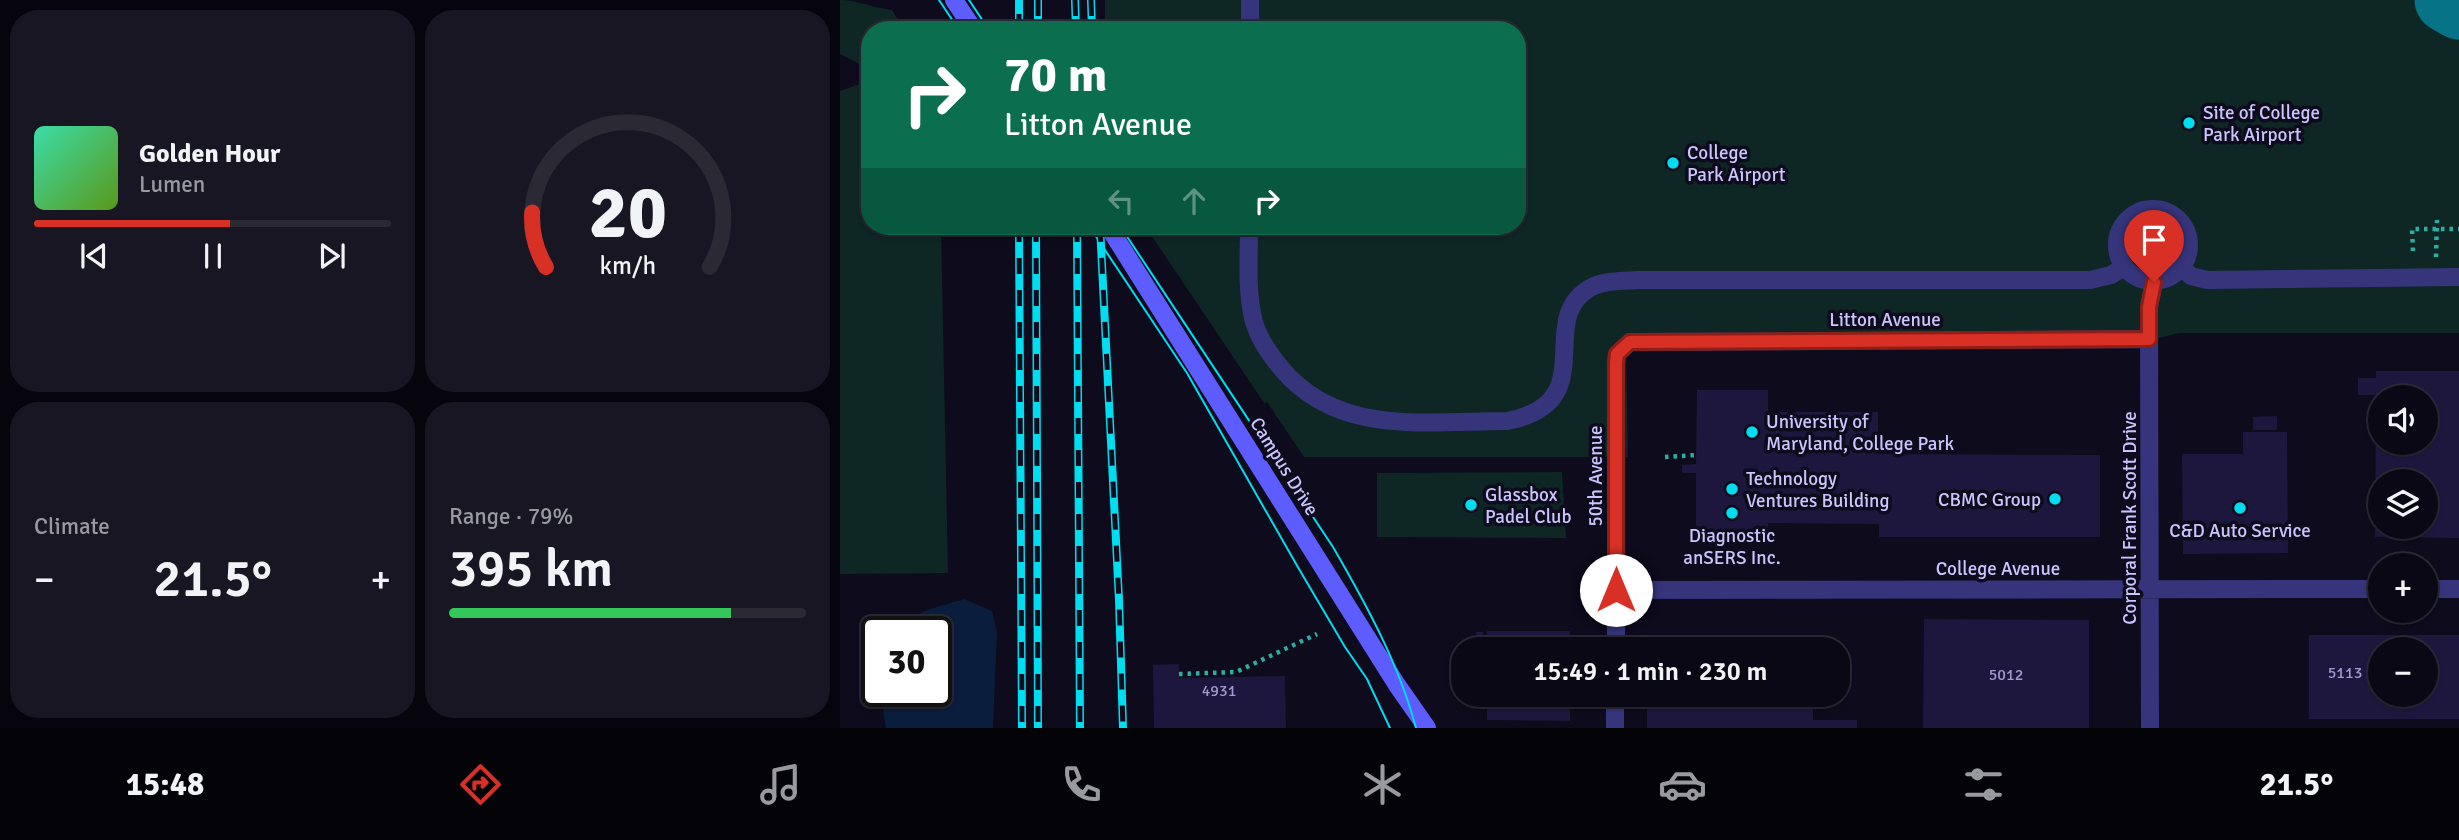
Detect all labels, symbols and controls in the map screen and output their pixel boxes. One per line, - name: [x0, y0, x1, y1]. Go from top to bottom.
- text: 70 m: [1004, 45, 1107, 105]
- icon: right: [889, 49, 980, 140]
- place label: Site of College Park Airport: [2203, 101, 2320, 147]
- text: Litton Avenue: [1004, 105, 1192, 144]
- marker: Site of College Park Airport: [2181, 115, 2197, 131]
- text: Golden Hour: [139, 138, 280, 170]
- place label: College Park Airport: [1687, 141, 1786, 187]
- marker: College Park Airport: [1665, 155, 1681, 171]
- text: 20: [588, 169, 667, 258]
- text: Lumen: [139, 170, 205, 199]
- icon: left: [1102, 182, 1140, 220]
- icon: ahead: [1175, 182, 1213, 220]
- icon: right: [1248, 182, 1286, 220]
- pin: [2124, 210, 2184, 282]
- icon: arrive: [2135, 221, 2173, 259]
- icon: previous: [75, 237, 113, 275]
- icon: pause: [194, 237, 232, 275]
- icon: next: [313, 237, 351, 275]
- text: km/h: [599, 250, 656, 281]
- street label: Litton Avenue: [1829, 308, 1941, 332]
- map controls: [2368, 385, 2438, 707]
- button: sound: [2368, 385, 2438, 455]
- place label: University of Maryland, College Park: [1766, 410, 1954, 456]
- street label: Corporal Frank Scott Drive: [2118, 411, 2142, 625]
- street label: Campus Drive: [1244, 413, 1324, 520]
- marker: University of Maryland, College Park: [1744, 424, 1760, 440]
- street label: 50th Avenue: [1584, 425, 1608, 527]
- place label: Technology Ventures Building: [1746, 467, 1889, 513]
- button: layers: [2368, 469, 2438, 539]
- marker: Technology Ventures Building: [1724, 481, 1740, 497]
- place label: Glassbox Padel Club: [1485, 483, 1572, 529]
- place label: CBMC Group: [1938, 488, 2041, 512]
- marker: CBMC Group: [2047, 491, 2063, 507]
- marker: Glassbox Padel Club: [1463, 497, 1479, 513]
- marker: C&D Auto Service: [2232, 500, 2248, 516]
- text: Range · 79%: [449, 502, 573, 531]
- marker: Diagnostic anSERS Inc.: [1724, 505, 1740, 521]
- text: Climate: [34, 512, 110, 541]
- place label: C&D Auto Service: [2169, 519, 2311, 543]
- place label: Diagnostic anSERS Inc.: [1683, 524, 1781, 570]
- text: 395 km: [449, 537, 613, 601]
- text: 21.5°: [153, 547, 272, 611]
- position arrow: [1579, 553, 1653, 627]
- button: +: [2368, 553, 2438, 623]
- text: −: [34, 556, 55, 603]
- text: +: [370, 556, 391, 603]
- street label: College Avenue: [1936, 557, 2060, 581]
- speed limit sign: 30: [861, 616, 952, 707]
- button: −: [2368, 637, 2438, 707]
- text: 15:49 · 1 min · 230 m: [1534, 656, 1767, 688]
- house number: 5113: [2328, 663, 2362, 683]
- house number: 5012: [1989, 665, 2023, 685]
- house number: 4931: [1202, 681, 1236, 701]
- icon: directions: [456, 760, 505, 809]
- icon: music: [756, 760, 805, 809]
- icon: phone: [1057, 760, 1106, 809]
- icon: climate: [1358, 760, 1407, 809]
- icon: car: [1658, 760, 1707, 809]
- icon: filters: [1959, 760, 2008, 809]
- text: 15:48: [126, 765, 204, 804]
- text: 21.5°: [2259, 765, 2333, 804]

